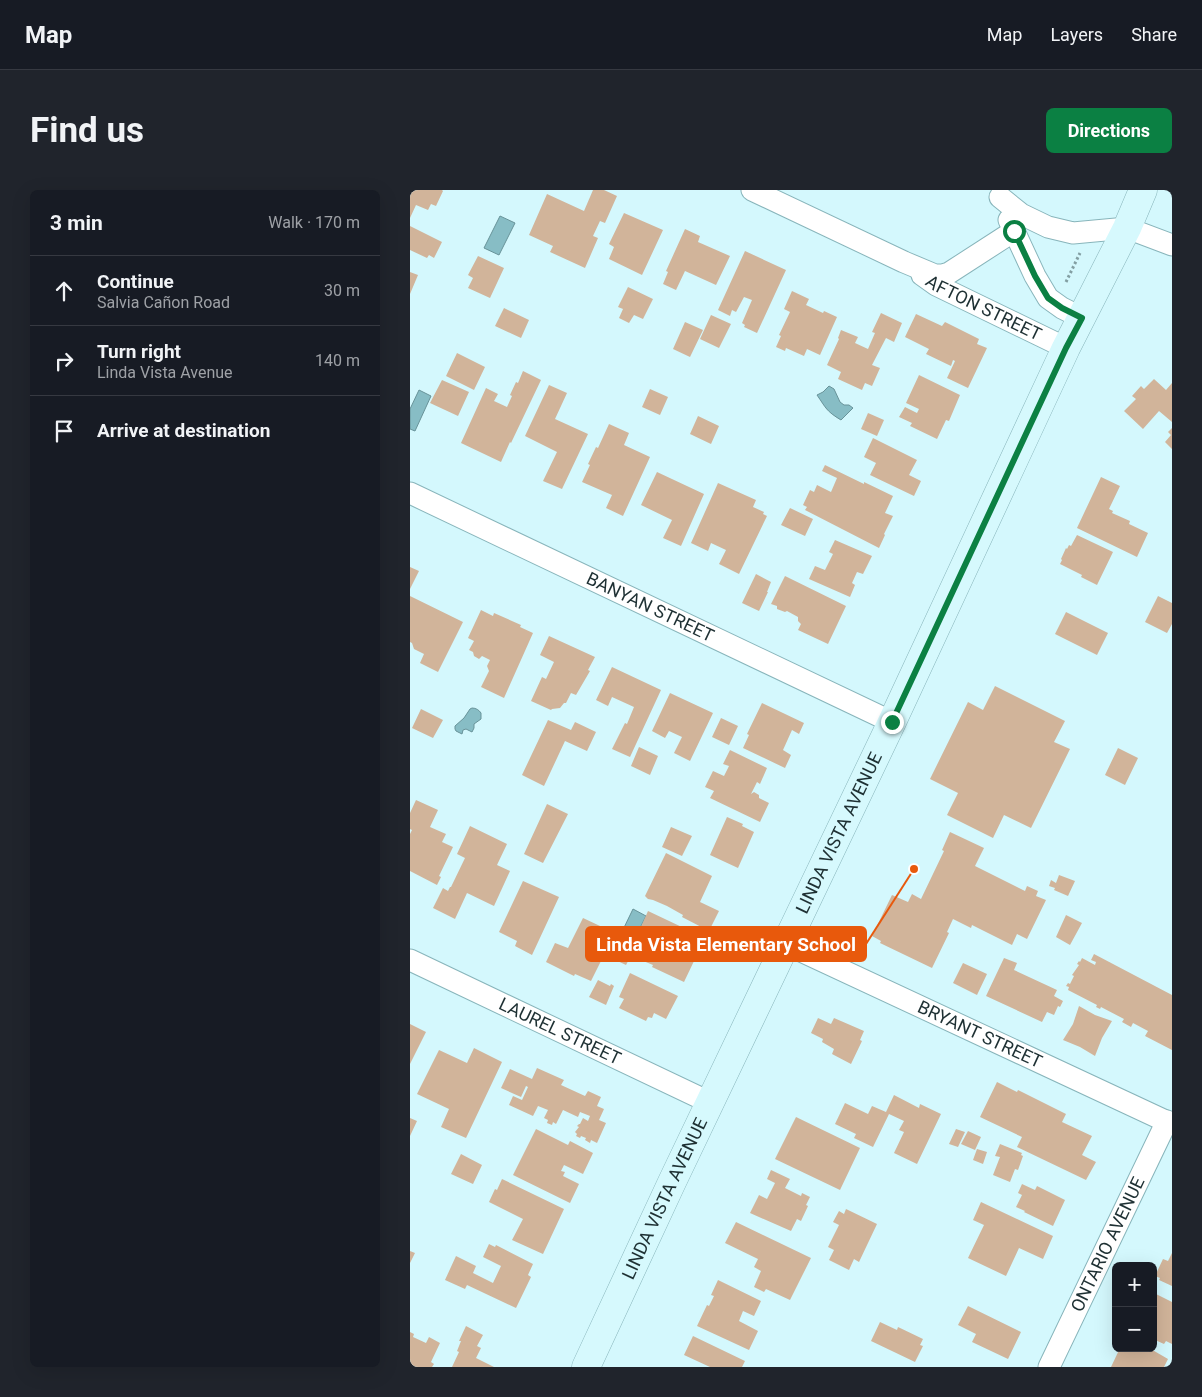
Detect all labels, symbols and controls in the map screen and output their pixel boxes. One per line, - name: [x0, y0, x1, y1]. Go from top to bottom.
- text: Map: [25, 21, 72, 49]
- text: Map: [987, 24, 1022, 45]
- text: Layers: [1050, 24, 1103, 45]
- text: Share: [1131, 24, 1177, 45]
- button: Directions: [1046, 108, 1172, 153]
- text: Find us: [30, 110, 144, 151]
- text: 3 min: [50, 211, 103, 235]
- text: Walk · 170 m: [268, 213, 360, 232]
- route start: [1003, 220, 1026, 243]
- text: Continue: [97, 270, 174, 293]
- street label: AFTON STREET: [922, 270, 1045, 345]
- icon: ahead: [50, 277, 78, 305]
- text: 30 m: [324, 281, 360, 300]
- text: Salvia Cañon Road: [97, 293, 230, 312]
- text: Turn right: [97, 340, 181, 363]
- icon: right: [50, 347, 78, 375]
- text: 140 m: [315, 351, 360, 370]
- text: Linda Vista Avenue: [97, 363, 233, 382]
- icon: arrive: [50, 417, 78, 445]
- text: Arrive at destination: [97, 419, 270, 442]
- street label: BANYAN STREET: [583, 567, 718, 646]
- route end: [881, 711, 904, 734]
- street label: LINDA VISTA AVENUE: [791, 749, 886, 917]
- callout: Linda Vista Elementary School: [586, 927, 866, 961]
- text: Linda Vista Elementary School: [596, 933, 856, 956]
- street label: LAUREL STREET: [496, 993, 625, 1069]
- street label: BRYANT STREET: [915, 996, 1046, 1072]
- street label: LINDA VISTA AVENUE: [617, 1114, 711, 1282]
- street label: ONTARIO AVENUE: [1066, 1173, 1149, 1315]
- map controls: [1112, 1262, 1157, 1352]
- button: +: [1112, 1262, 1157, 1307]
- button: −: [1112, 1307, 1157, 1352]

